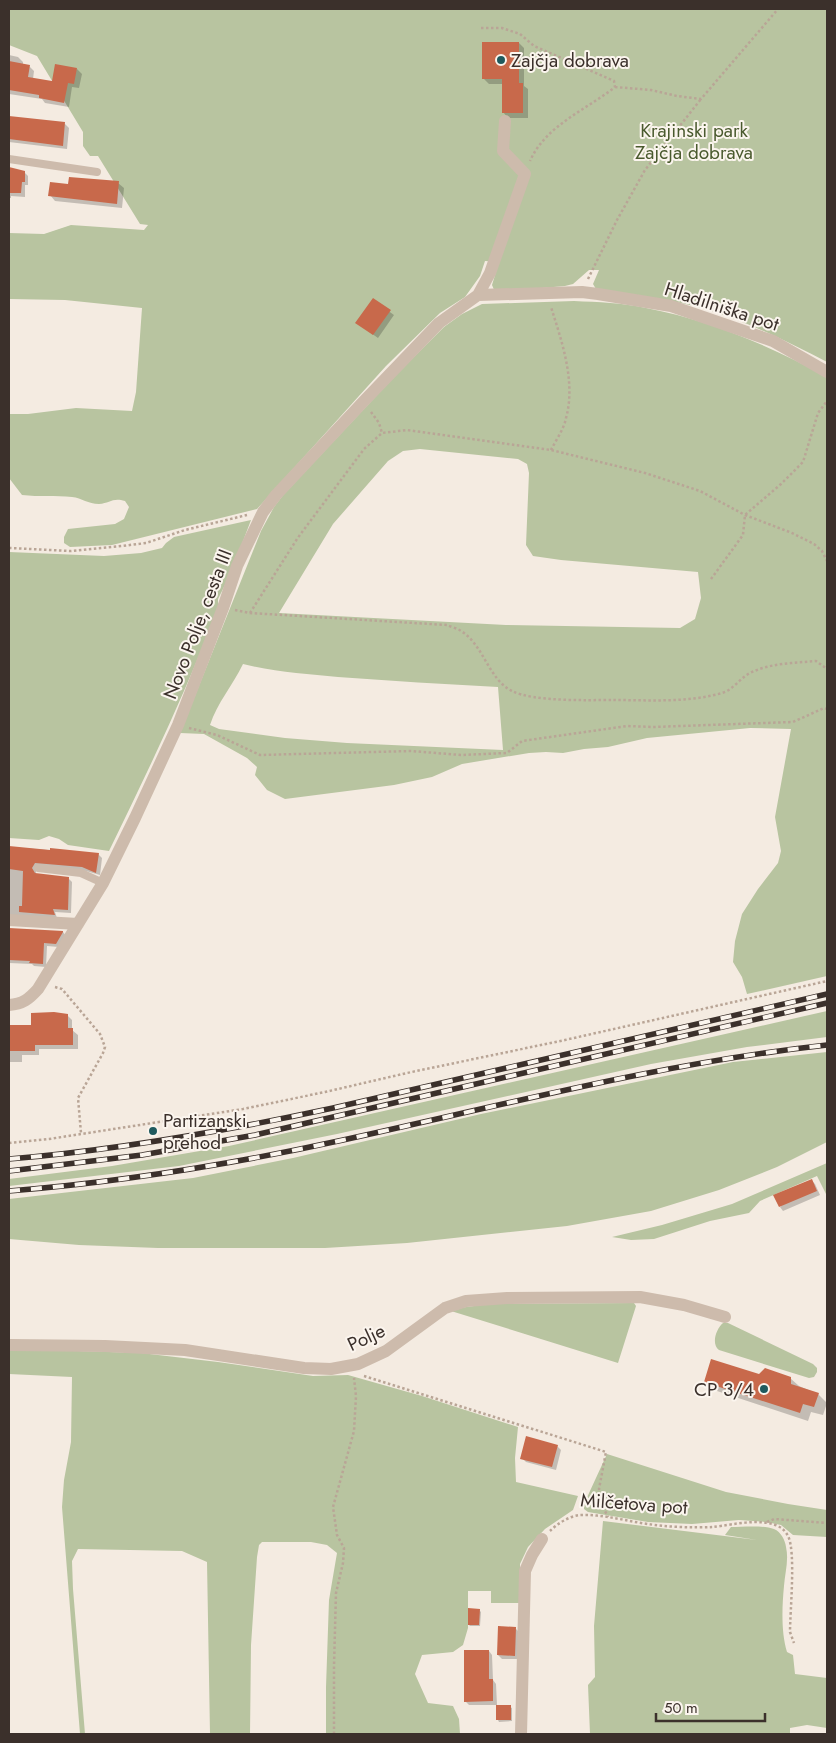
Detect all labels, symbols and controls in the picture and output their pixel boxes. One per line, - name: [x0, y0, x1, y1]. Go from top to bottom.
- place label: Zajčja dobrava: [511, 47, 629, 74]
- marker: Zajčja dobrava: [495, 54, 507, 66]
- park label: Krajinski park Zajčja dobrava: [635, 117, 753, 166]
- street label: Hladilniška pot: [661, 275, 783, 338]
- street label: Novo Polje, cesta III: [156, 545, 238, 703]
- place label: Partizanski prehod: [163, 1107, 247, 1156]
- marker: Partizanski prehod: [147, 1125, 159, 1137]
- street label: Polje: [343, 1317, 390, 1358]
- place label: CP 3/4: [694, 1376, 754, 1403]
- marker: CP 3/4: [758, 1383, 770, 1395]
- street label: Milčetova pot: [580, 1486, 689, 1521]
- scale bar: [656, 1690, 765, 1722]
- text: 50 m: [664, 1697, 698, 1719]

